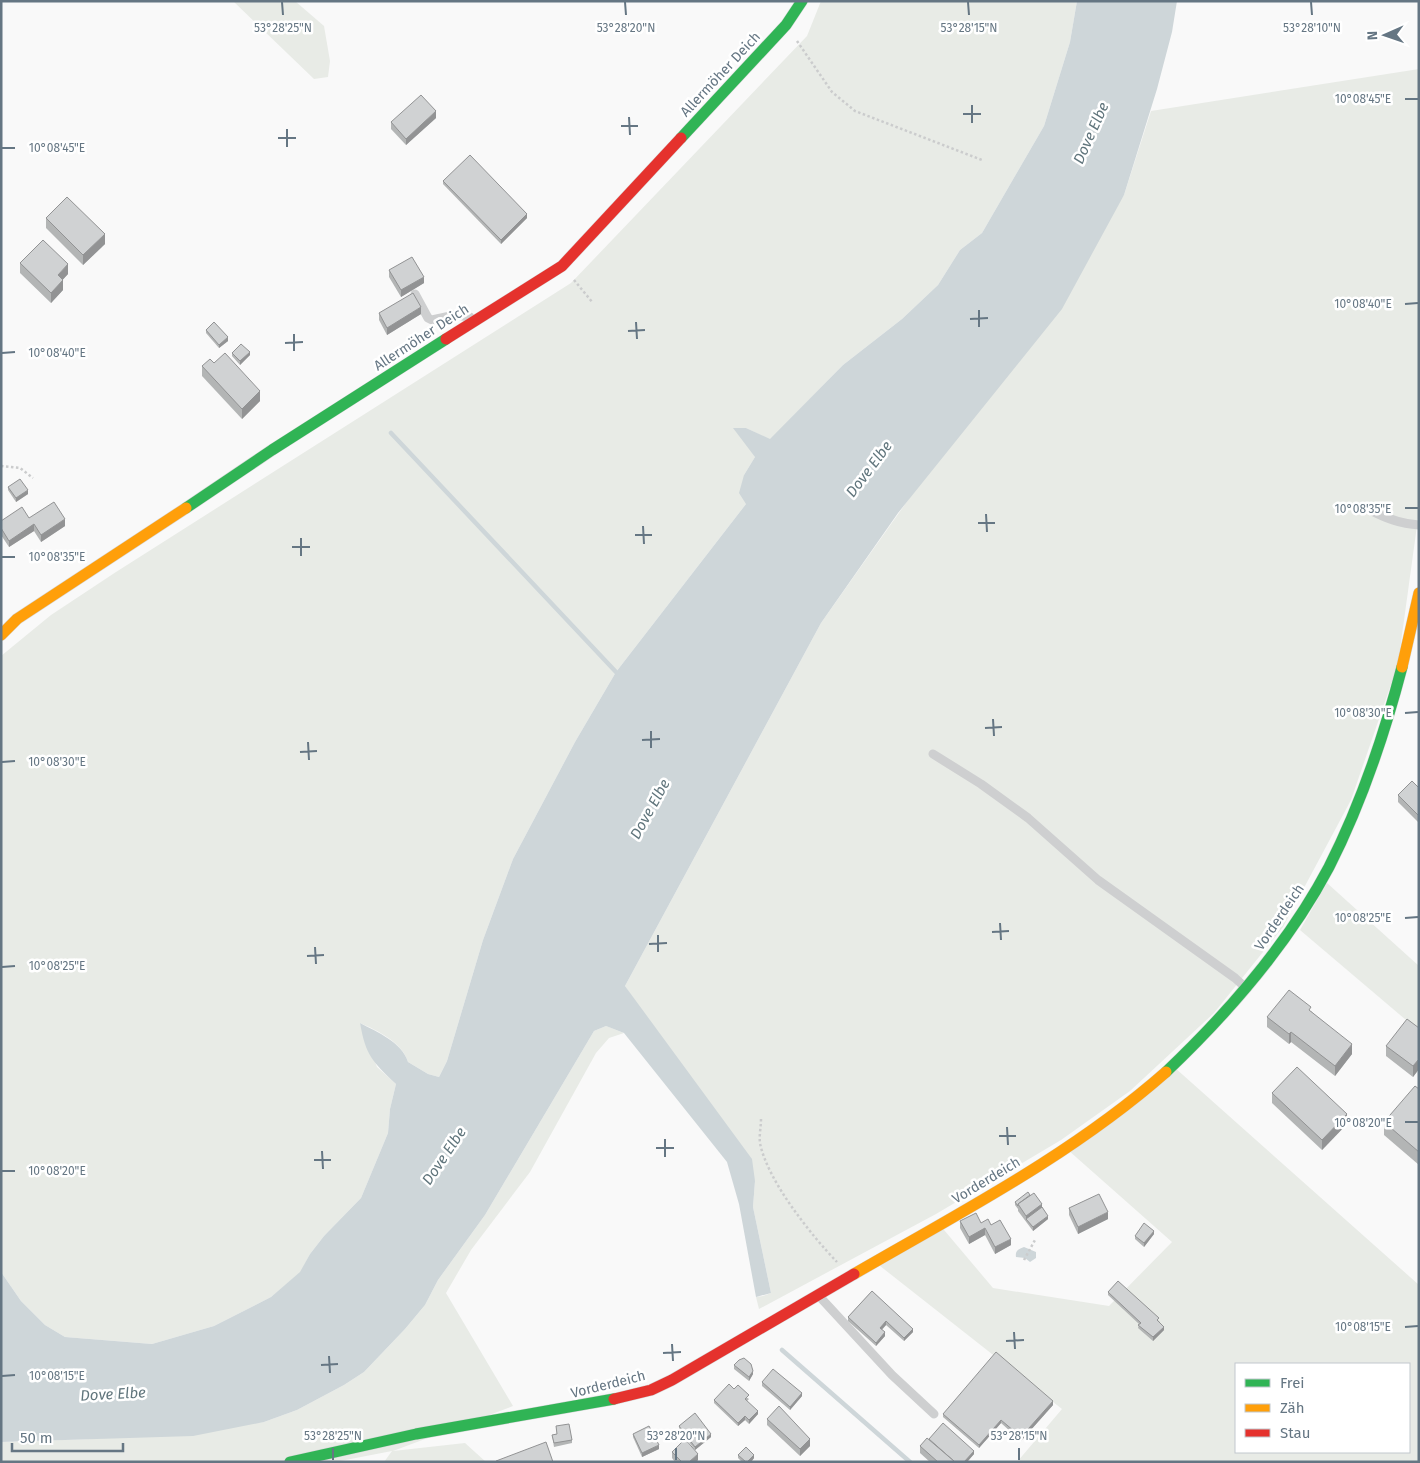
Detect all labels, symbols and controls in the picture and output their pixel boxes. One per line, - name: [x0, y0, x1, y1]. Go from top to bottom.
- north arrow: [1360, 10, 1410, 60]
- text: 53°28'25"N: [254, 21, 312, 35]
- text: 53°28'20"N: [597, 21, 655, 35]
- text: 53°28'15"N: [940, 21, 998, 35]
- text: 53°28'10"N: [1283, 21, 1341, 35]
- street label: Allermöher Deich: [677, 28, 764, 120]
- text: N: [1364, 30, 1381, 40]
- text: 10°08'45"E: [1335, 92, 1391, 106]
- water label: Dove Elbe: [1069, 99, 1113, 167]
- text: 10°08'45"E: [29, 141, 85, 155]
- text: 10°08'40"E: [1334, 297, 1392, 311]
- street label: Allermöher Deich: [371, 300, 472, 374]
- text: 10°08'40"E: [28, 346, 86, 360]
- water label: Dove Elbe: [842, 437, 896, 501]
- text: 10°08'35"E: [1335, 502, 1391, 516]
- text: 10°08'35"E: [29, 550, 85, 564]
- text: 10°08'30"E: [1334, 706, 1392, 720]
- text: 10°08'30"E: [28, 755, 86, 769]
- water label: Dove Elbe: [626, 776, 674, 842]
- street label: Vorderdeich: [1251, 881, 1308, 954]
- text: 10°08'25"E: [1335, 911, 1391, 925]
- text: 10°08'25"E: [29, 959, 85, 973]
- text: 10°08'20"E: [1334, 1116, 1392, 1130]
- water label: Dove Elbe: [418, 1124, 470, 1188]
- street label: Vorderdeich: [949, 1153, 1023, 1207]
- text: 10°08'20"E: [28, 1164, 86, 1178]
- text: 10°08'15"E: [1335, 1320, 1391, 1334]
- legend: [1235, 1363, 1410, 1453]
- street label: Vorderdeich: [569, 1367, 647, 1402]
- text: 10°08'15"E: [29, 1369, 85, 1383]
- text: Frei: [1280, 1374, 1305, 1392]
- water label: Dove Elbe: [80, 1383, 146, 1405]
- text: Zäh: [1280, 1399, 1305, 1417]
- scale bar: [12, 1420, 124, 1452]
- text: Stau: [1280, 1424, 1310, 1442]
- text: 50 m: [20, 1429, 53, 1447]
- text: 53°28'25"N: [304, 1429, 362, 1443]
- text: 53°28'20"N: [647, 1429, 705, 1443]
- text: 53°28'15"N: [990, 1429, 1048, 1443]

